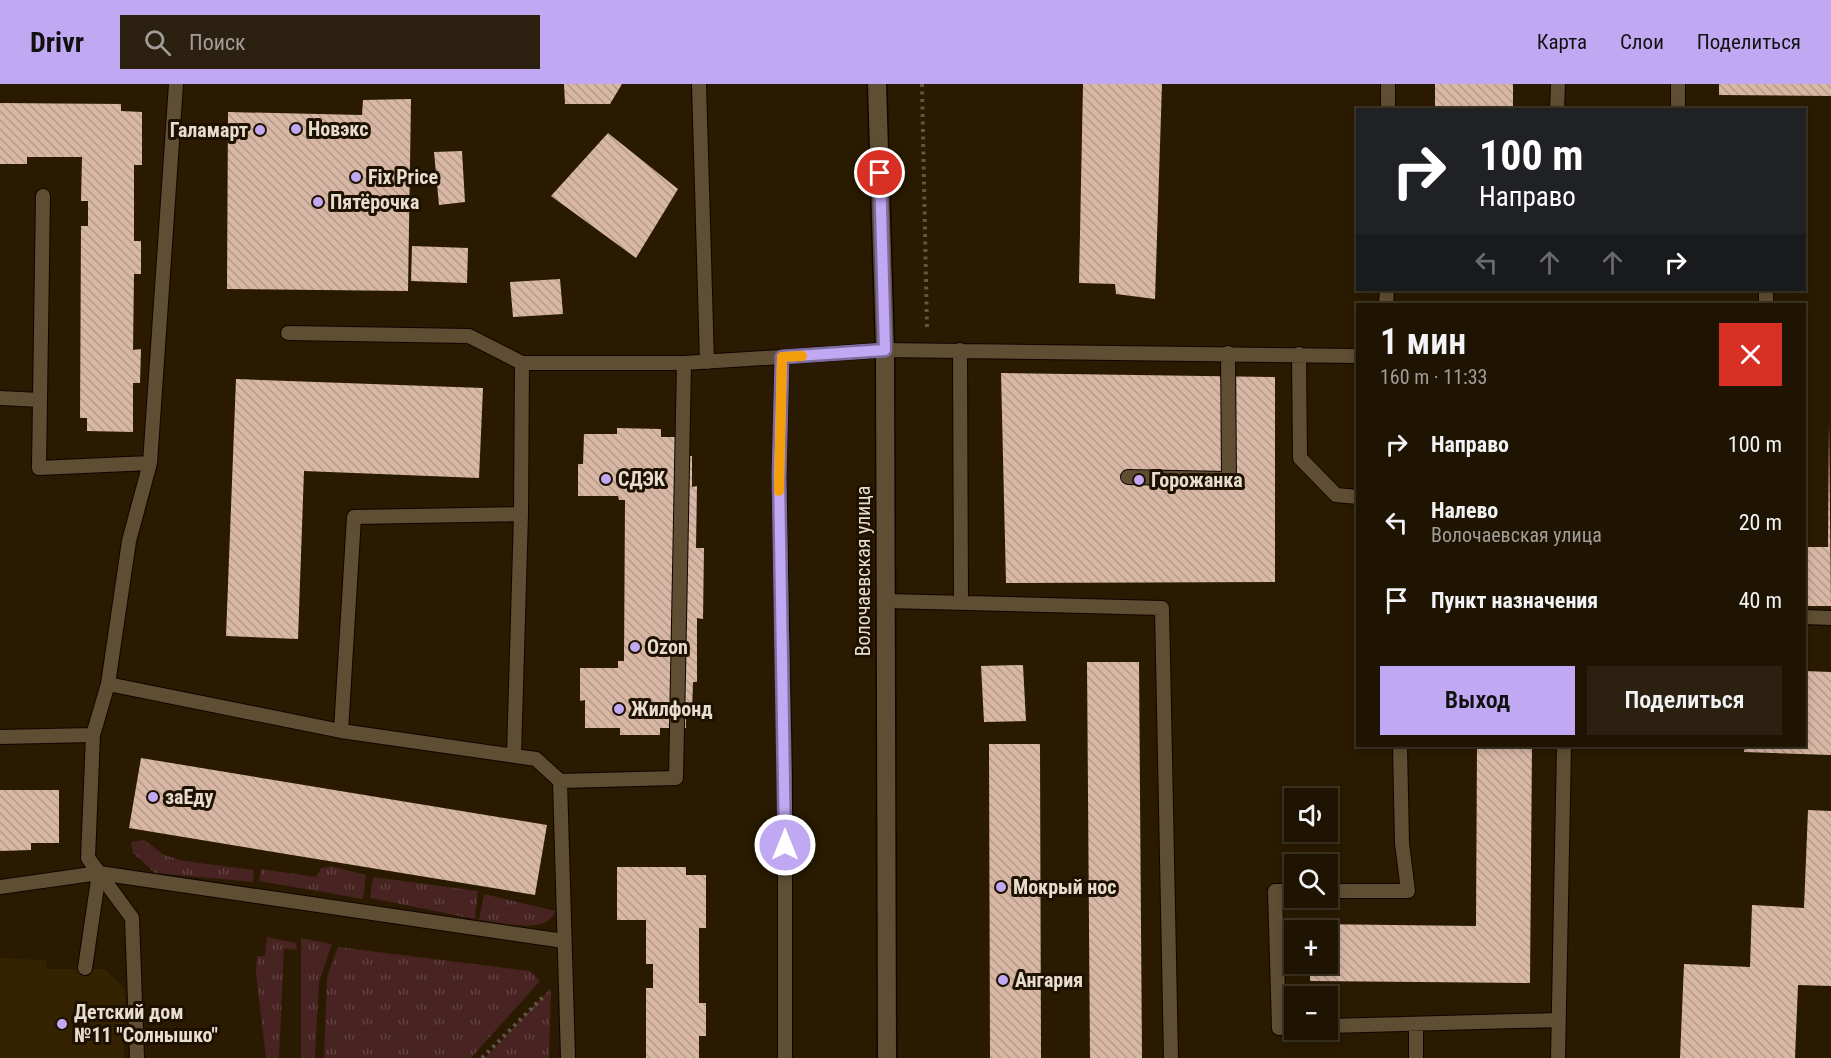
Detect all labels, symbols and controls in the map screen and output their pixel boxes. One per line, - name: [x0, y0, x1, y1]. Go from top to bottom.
- search box: [120, 15, 540, 69]
- text: Drivr: [30, 26, 84, 59]
- icon: search: [141, 26, 174, 59]
- text: Поиск: [189, 30, 246, 55]
- text: Карта: [1537, 30, 1587, 54]
- text: Слои: [1620, 30, 1664, 54]
- text: Поделиться: [1697, 30, 1801, 54]
- place label: Новэкс: [308, 117, 368, 141]
- place label: Галамарт: [170, 118, 248, 142]
- marker: Новэкс: [289, 122, 303, 136]
- marker: Галамарт: [253, 123, 267, 137]
- text: 100 m: [1479, 131, 1584, 180]
- icon: right: [1380, 132, 1458, 210]
- pin: [854, 147, 905, 198]
- icon: arrive: [863, 156, 896, 189]
- place label: Fix Price: [368, 165, 438, 189]
- marker: Fix Price: [349, 170, 363, 184]
- text: Направо: [1479, 181, 1576, 213]
- place label: Пятёрочка: [330, 190, 419, 214]
- marker: Пятёрочка: [311, 195, 325, 209]
- icon: left: [1470, 246, 1503, 279]
- icon: ahead: [1533, 246, 1566, 279]
- icon: ahead: [1596, 246, 1629, 279]
- icon: right: [1659, 246, 1692, 279]
- text: 1 мин: [1380, 321, 1466, 363]
- button: close: [1719, 323, 1782, 386]
- text: 160 m · 11:33: [1380, 365, 1487, 389]
- icon: right: [1380, 428, 1413, 461]
- text: Направо: [1431, 432, 1509, 457]
- text: 100 m: [1728, 432, 1782, 457]
- place label: СДЭК: [618, 467, 666, 491]
- place label: Горожанка: [1151, 468, 1243, 492]
- marker: СДЭК: [599, 472, 613, 486]
- marker: Горожанка: [1132, 473, 1146, 487]
- street label: Волочаевская улица: [851, 486, 875, 656]
- text: Налево: [1431, 498, 1498, 523]
- icon: left: [1380, 506, 1413, 539]
- text: 20 m: [1739, 510, 1782, 535]
- text: Волочаевская улица: [1431, 523, 1602, 547]
- icon: arrive: [1380, 584, 1413, 617]
- text: Пункт назначения: [1431, 588, 1598, 613]
- text: 40 m: [1739, 588, 1782, 613]
- place label: Ozon: [647, 635, 688, 659]
- marker: Ozon: [628, 640, 642, 654]
- button: Выход: [1380, 666, 1575, 735]
- button: Поделиться: [1587, 666, 1782, 735]
- place label: Жилфонд: [631, 697, 713, 721]
- marker: Жилфонд: [612, 702, 626, 716]
- place label: заЕду: [165, 785, 214, 809]
- map controls: [1284, 788, 1338, 1040]
- button: sound: [1284, 788, 1338, 842]
- marker: заЕду: [146, 790, 160, 804]
- position arrow: [753, 813, 817, 877]
- button: search: [1284, 854, 1338, 908]
- place label: Мокрый нос: [1013, 875, 1116, 899]
- marker: Мокрый нос: [994, 880, 1008, 894]
- button: +: [1284, 920, 1338, 974]
- place label: Ангария: [1015, 968, 1083, 992]
- marker: Ангария: [996, 973, 1010, 987]
- button: −: [1284, 986, 1338, 1040]
- place label: Детский дом №11 "Солнышко": [74, 1000, 218, 1047]
- marker: Детский дом №11 "Солнышко": [55, 1017, 69, 1031]

